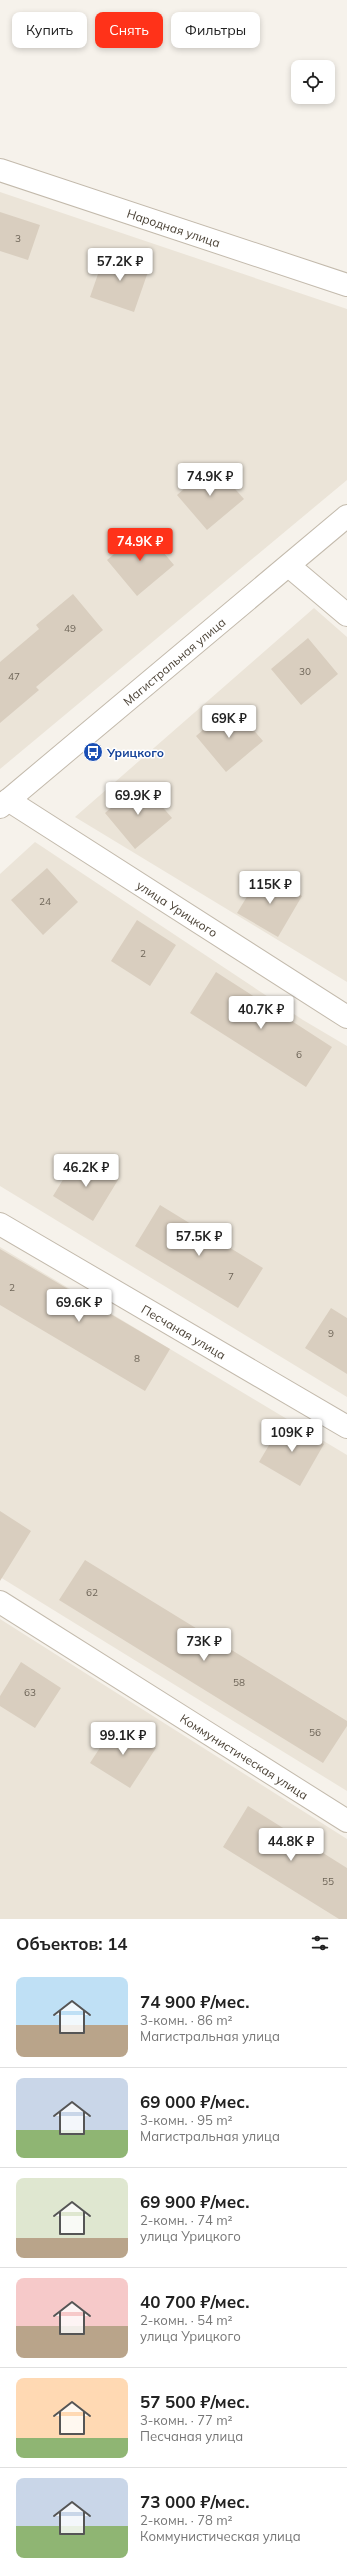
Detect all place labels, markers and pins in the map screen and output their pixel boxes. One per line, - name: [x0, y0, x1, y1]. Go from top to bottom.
- pin: 57.2K ₽: [83, 248, 157, 282]
- pin: 74.9K ₽: [173, 463, 247, 497]
- pin: 74.9K ₽: [103, 528, 177, 562]
- pin: 69K ₽: [201, 705, 257, 739]
- bus stop icon: Урицкого: [82, 741, 104, 763]
- place label: Урицкого: [106, 745, 164, 760]
- pin: 69.9K ₽: [101, 782, 175, 816]
- pin: 115K ₽: [237, 871, 303, 905]
- pin: 40.7K ₽: [224, 996, 298, 1030]
- pin: 46.2K ₽: [49, 1154, 123, 1188]
- pin: 57.5K ₽: [162, 1223, 236, 1257]
- pin: 69.6K ₽: [42, 1289, 116, 1323]
- pin: 109K ₽: [259, 1419, 325, 1453]
- pin: 73K ₽: [176, 1628, 232, 1662]
- pin: 99.1K ₽: [86, 1722, 160, 1756]
- pin: 44.8K ₽: [254, 1828, 328, 1862]

